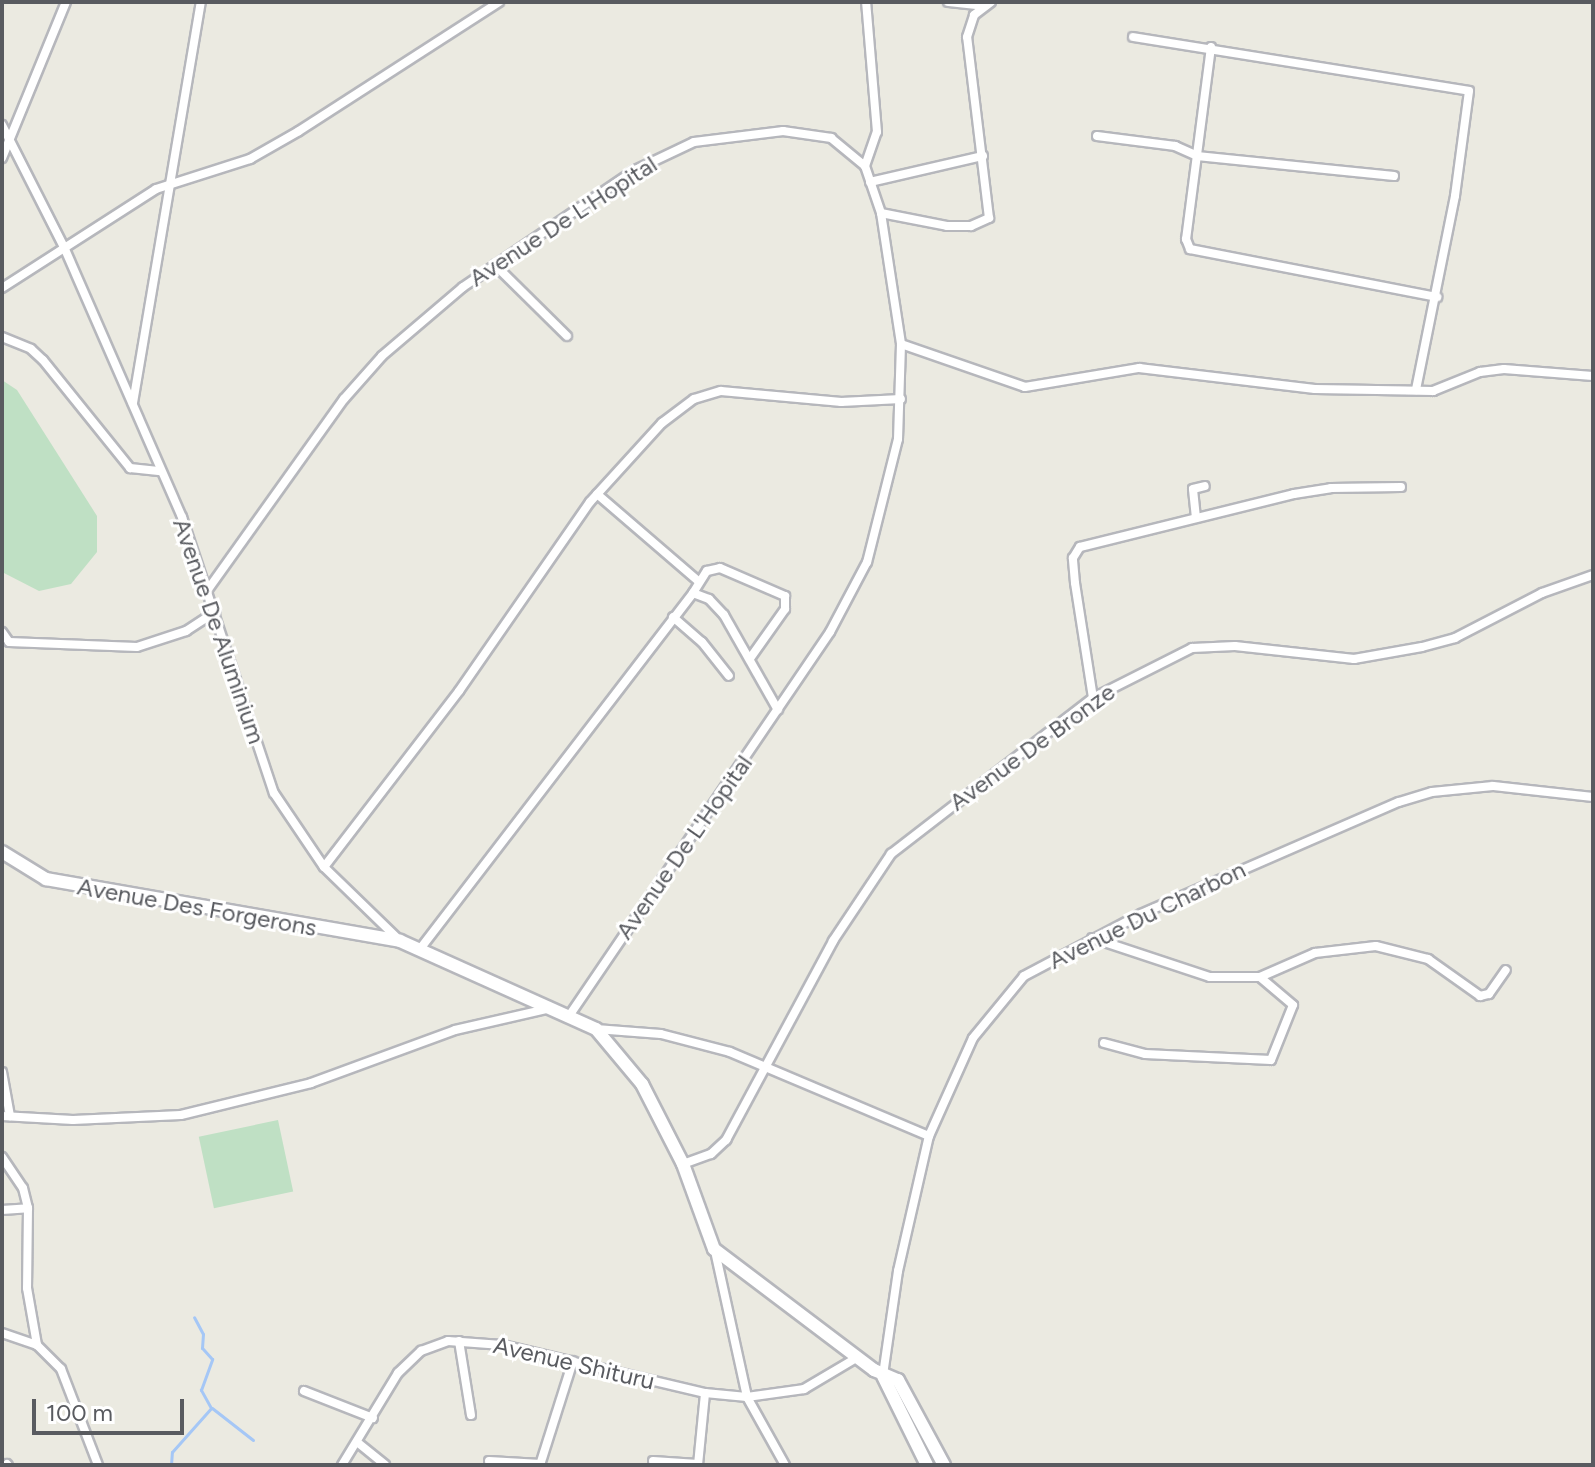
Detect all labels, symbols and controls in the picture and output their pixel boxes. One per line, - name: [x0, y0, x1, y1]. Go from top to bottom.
- street label: Avenue De L'Hopital: [464, 150, 662, 292]
- street label: Avenue De Aluminium: [167, 515, 271, 747]
- street label: Avenue De Bronze: [944, 677, 1120, 817]
- street label: Avenue De L'Hopital: [610, 749, 758, 945]
- street label: Avenue Du Charbon: [1044, 855, 1250, 975]
- street label: Avenue Des Forgerons: [75, 872, 319, 942]
- street label: Avenue Shituru: [490, 1330, 658, 1396]
- scale bar: [36, 1383, 188, 1433]
- text: 100 m: [46, 1398, 113, 1427]

